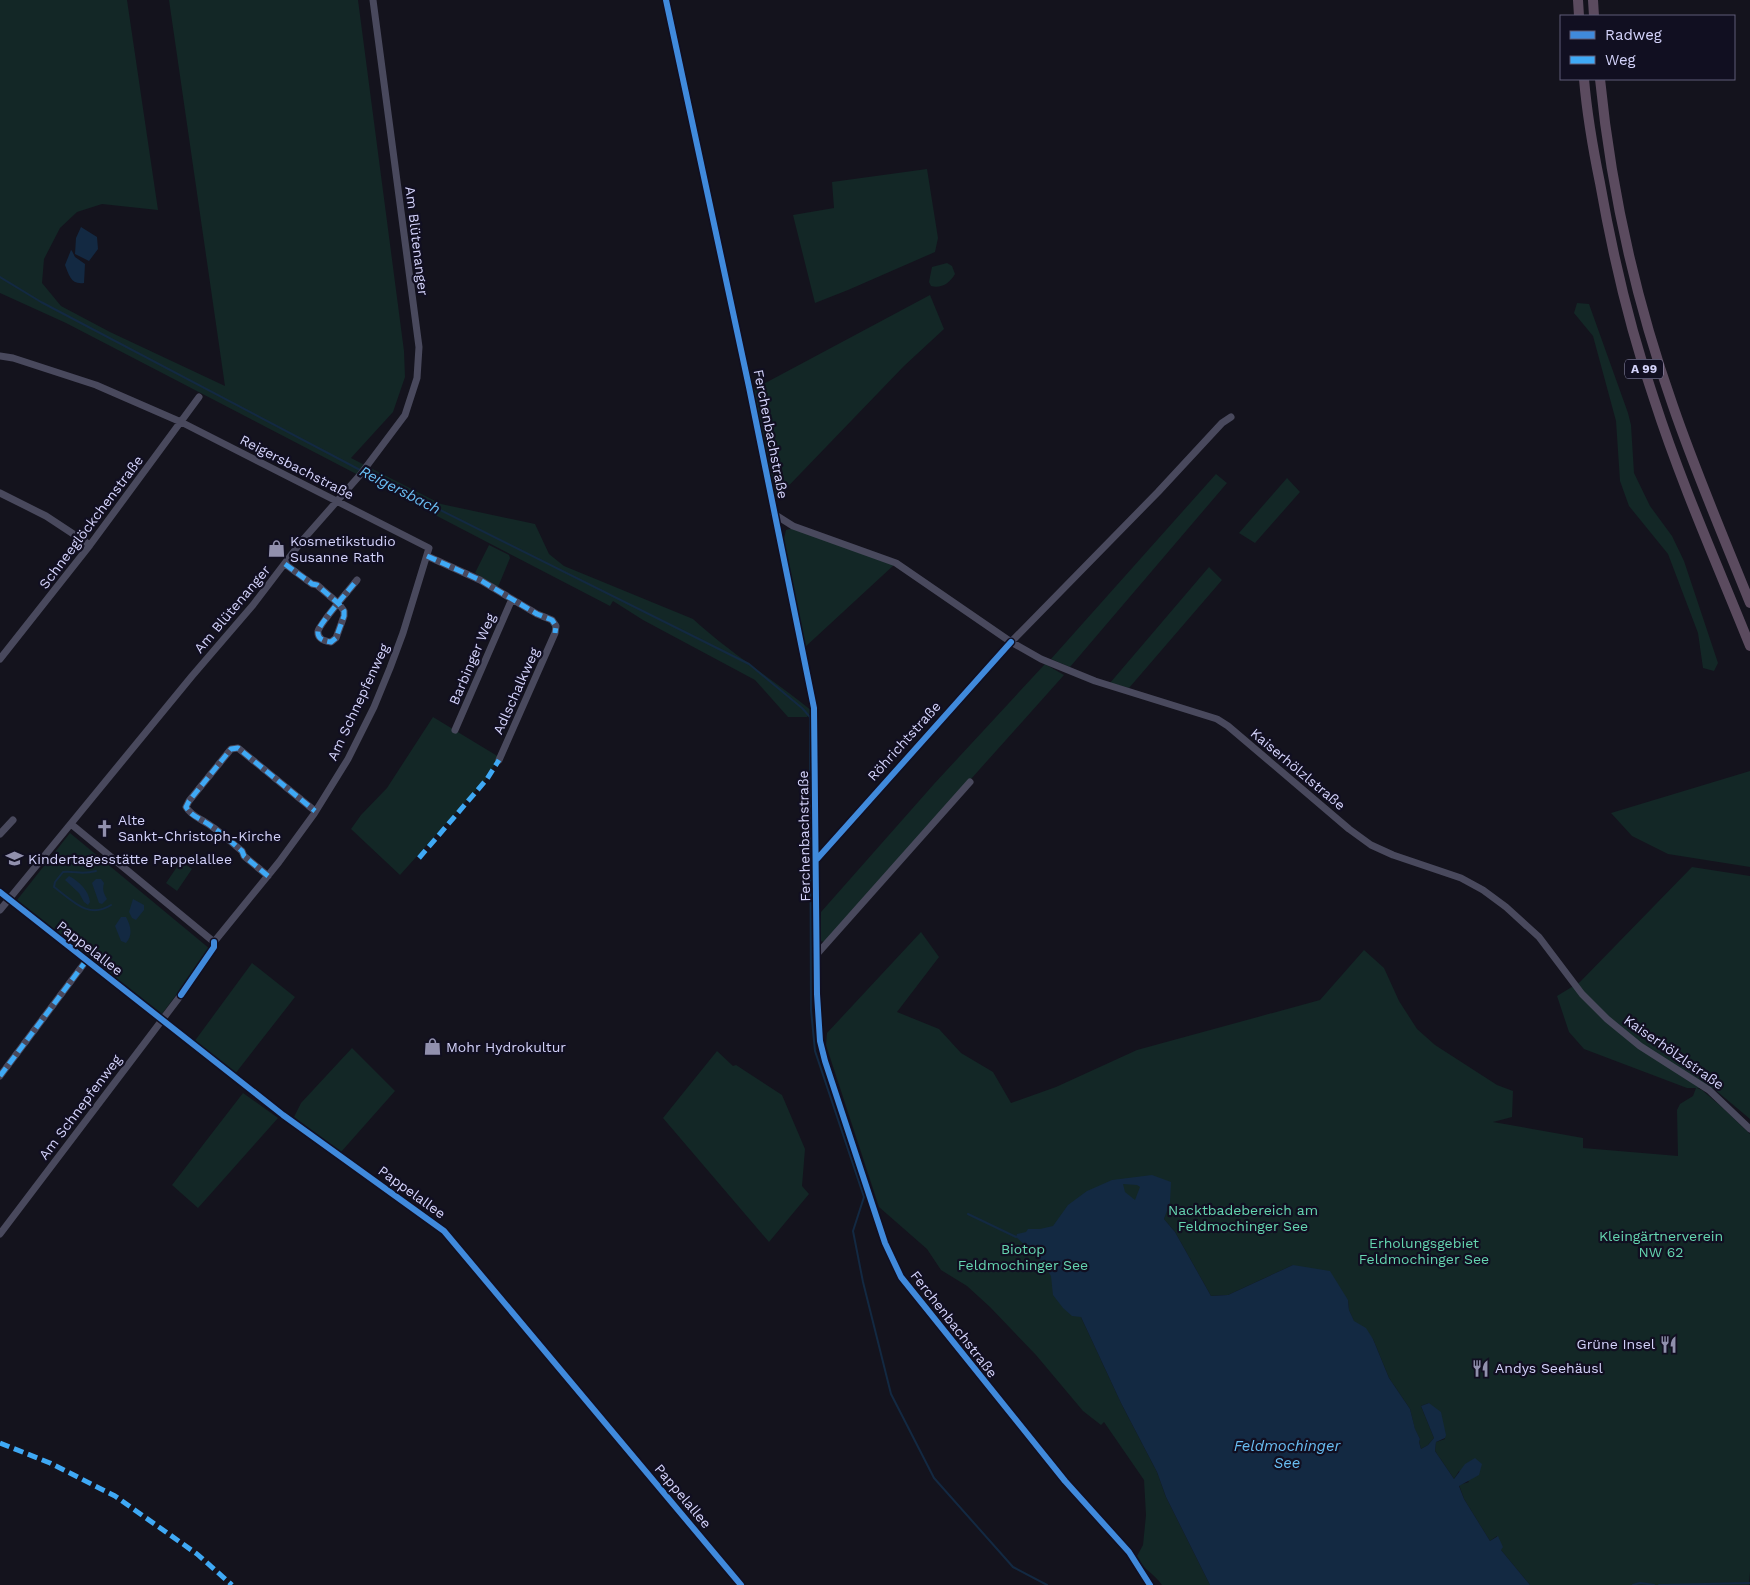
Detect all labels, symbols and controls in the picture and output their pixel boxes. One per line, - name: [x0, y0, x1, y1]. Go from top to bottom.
- legend: [1560, 15, 1735, 80]
- text: Radweg: [1605, 26, 1662, 44]
- text: Weg: [1605, 51, 1636, 69]
- street label: Am Blütenanger: [402, 186, 432, 297]
- road number: A 99: [1625, 359, 1663, 378]
- street label: Ferchenbachstraße: [751, 368, 791, 500]
- street label: Reigersbachstraße: [237, 431, 357, 503]
- street label: Schneeglöckchenstraße: [36, 452, 146, 592]
- water label: Reigersbach: [357, 462, 443, 518]
- place label: Kosmetikstudio Susanne Rath: [290, 533, 396, 565]
- shop icon: Kosmetikstudio Susanne Rath: [266, 539, 286, 559]
- street label: Am Blütenanger: [191, 562, 274, 656]
- street label: Barbinger Weg: [446, 610, 499, 707]
- street label: Am Schnepfenweg: [324, 640, 392, 763]
- street label: Adlschalkweg: [490, 645, 542, 737]
- street label: Röhrichtstraße: [864, 698, 944, 784]
- street label: Kaiserhölzlstraße: [1248, 725, 1348, 813]
- street label: Ferchenbachstraße: [795, 770, 813, 902]
- place label: Alte Sankt-Christoph-Kirche: [118, 812, 281, 844]
- church icon: Alte Sankt-Christoph-Kirche: [94, 818, 114, 838]
- school or university icon: Kindertagesstätte Pappelallee: [4, 849, 24, 869]
- place label: Kindertagesstätte Pappelallee: [28, 851, 232, 867]
- street label: Pappelallee: [54, 917, 126, 979]
- street label: Kaiserhölzlstraße: [1621, 1012, 1727, 1092]
- shop icon: Mohr Hydrokultur: [422, 1037, 442, 1057]
- place label: Mohr Hydrokultur: [446, 1039, 566, 1055]
- street label: Am Schnepfenweg: [35, 1051, 125, 1163]
- street label: Pappelallee: [375, 1162, 449, 1222]
- park label: Nacktbadebereich am Feldmochinger See: [1168, 1202, 1318, 1234]
- park label: Kleingärtnerverein NW 62: [1599, 1228, 1723, 1260]
- park label: Erholungsgebiet Feldmochinger See: [1359, 1235, 1489, 1267]
- park label: Biotop Feldmochinger See: [958, 1241, 1088, 1273]
- street label: Ferchenbachstraße: [907, 1267, 1001, 1381]
- restaurant icon: Grüne Insel: [1659, 1334, 1679, 1354]
- place label: Grüne Insel: [1577, 1336, 1656, 1352]
- restaurant icon: Andys Seehäusl: [1471, 1358, 1491, 1378]
- place label: Andys Seehäusl: [1495, 1360, 1604, 1376]
- water label: Feldmochinger See: [1234, 1437, 1341, 1472]
- street label: Pappelallee: [651, 1461, 715, 1531]

